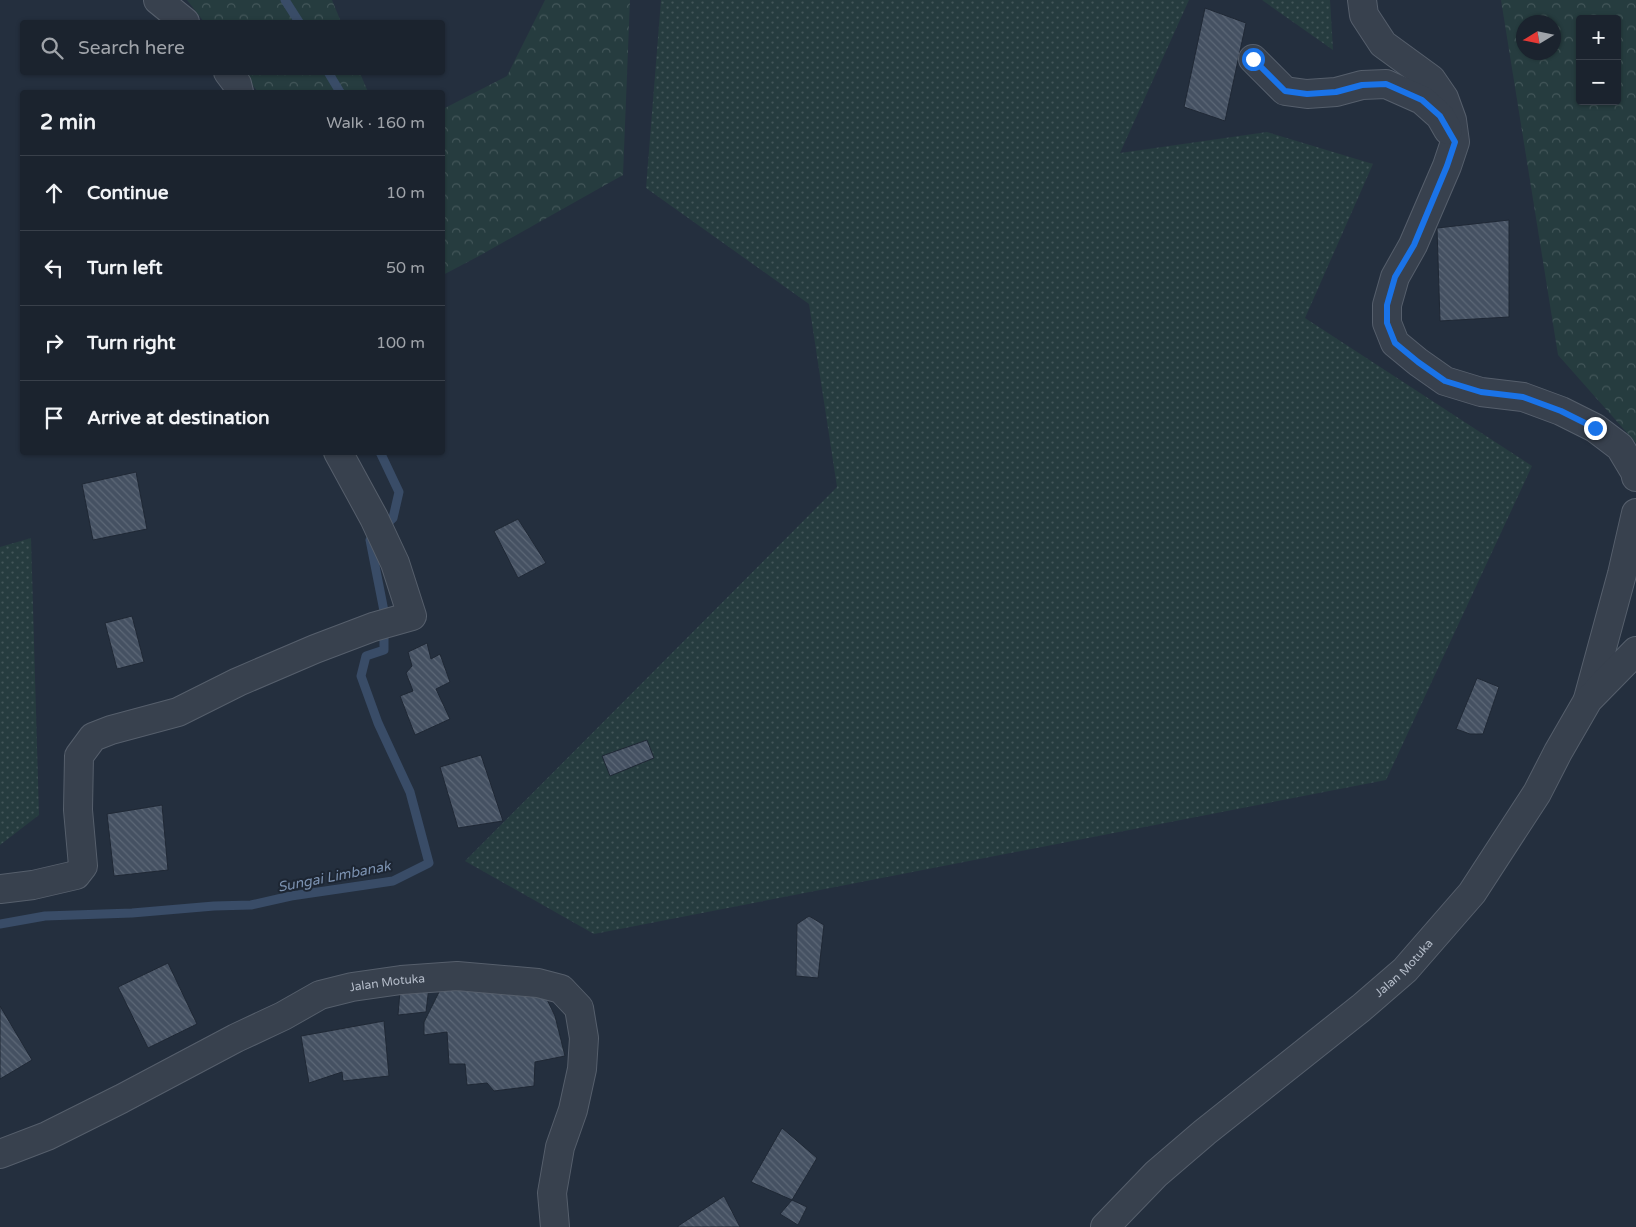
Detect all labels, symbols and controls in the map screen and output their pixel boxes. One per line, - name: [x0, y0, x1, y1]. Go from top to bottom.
- north arrow: [1516, 15, 1561, 60]
- map controls: [1576, 15, 1621, 105]
- button: +: [1576, 15, 1621, 60]
- search box: [20, 20, 445, 75]
- icon: search: [38, 34, 66, 62]
- text: Search here: [78, 37, 185, 59]
- route start: [1242, 48, 1265, 71]
- button: −: [1576, 60, 1621, 105]
- text: 2 min: [40, 110, 96, 135]
- text: Walk · 160 m: [326, 113, 425, 133]
- icon: ahead: [40, 179, 68, 207]
- text: Continue: [87, 182, 169, 204]
- text: 10 m: [386, 183, 425, 203]
- icon: left: [40, 254, 68, 282]
- text: Turn left: [87, 257, 163, 279]
- text: 50 m: [386, 258, 425, 278]
- icon: right: [40, 329, 68, 357]
- text: Turn right: [87, 332, 175, 354]
- text: 100 m: [376, 333, 425, 353]
- icon: arrive: [40, 404, 68, 432]
- text: Arrive at destination: [87, 407, 270, 429]
- route end: [1584, 417, 1607, 440]
- water label: Sungai Limbanak: [276, 857, 393, 896]
- street label: Jalan Motuka: [1372, 936, 1436, 1000]
- street label: Jalan Motuka: [348, 971, 425, 994]

